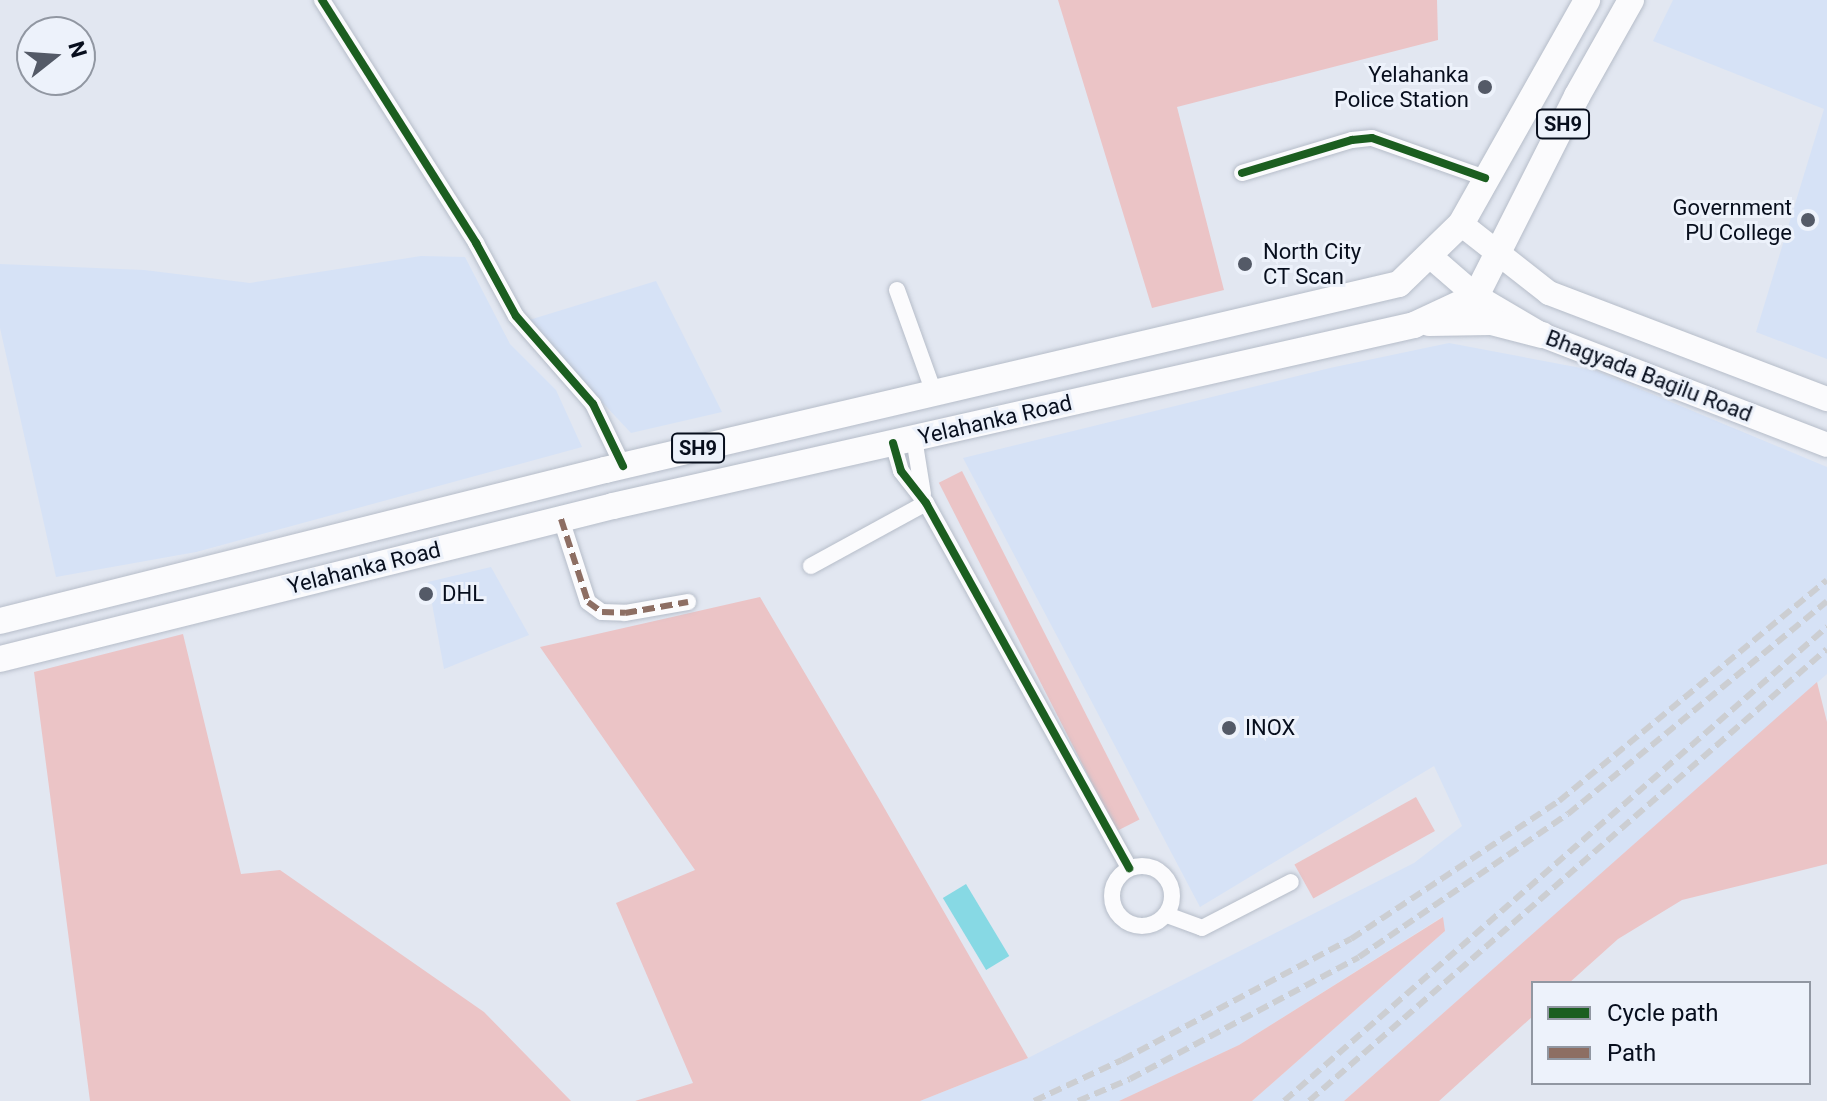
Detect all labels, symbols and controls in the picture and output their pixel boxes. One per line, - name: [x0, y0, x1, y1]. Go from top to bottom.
- north arrow: [16, 16, 96, 96]
- text: N: [63, 38, 92, 61]
- place label: Yelahanka Police Station: [1334, 61, 1469, 112]
- marker: Yelahanka Police Station: [1476, 78, 1494, 96]
- road number: SH9: [1535, 108, 1591, 140]
- place label: Government PU College: [1673, 194, 1792, 246]
- marker: Government PU College: [1799, 211, 1817, 229]
- place label: North City CT Scan: [1263, 238, 1361, 290]
- marker: North City CT Scan: [1234, 253, 1256, 275]
- street label: Bhagyada Bagilu Road: [1542, 324, 1756, 428]
- street label: Yelahanka Road: [916, 390, 1074, 450]
- road number: SH9: [670, 432, 726, 464]
- street label: Yelahanka Road: [285, 536, 443, 600]
- place label: DHL: [442, 581, 484, 607]
- marker: DHL: [417, 585, 435, 603]
- place label: INOX: [1245, 715, 1295, 741]
- marker: INOX: [1220, 719, 1238, 737]
- legend: [1531, 981, 1811, 1085]
- text: Cycle path: [1607, 999, 1719, 1027]
- text: Path: [1607, 1039, 1656, 1067]

